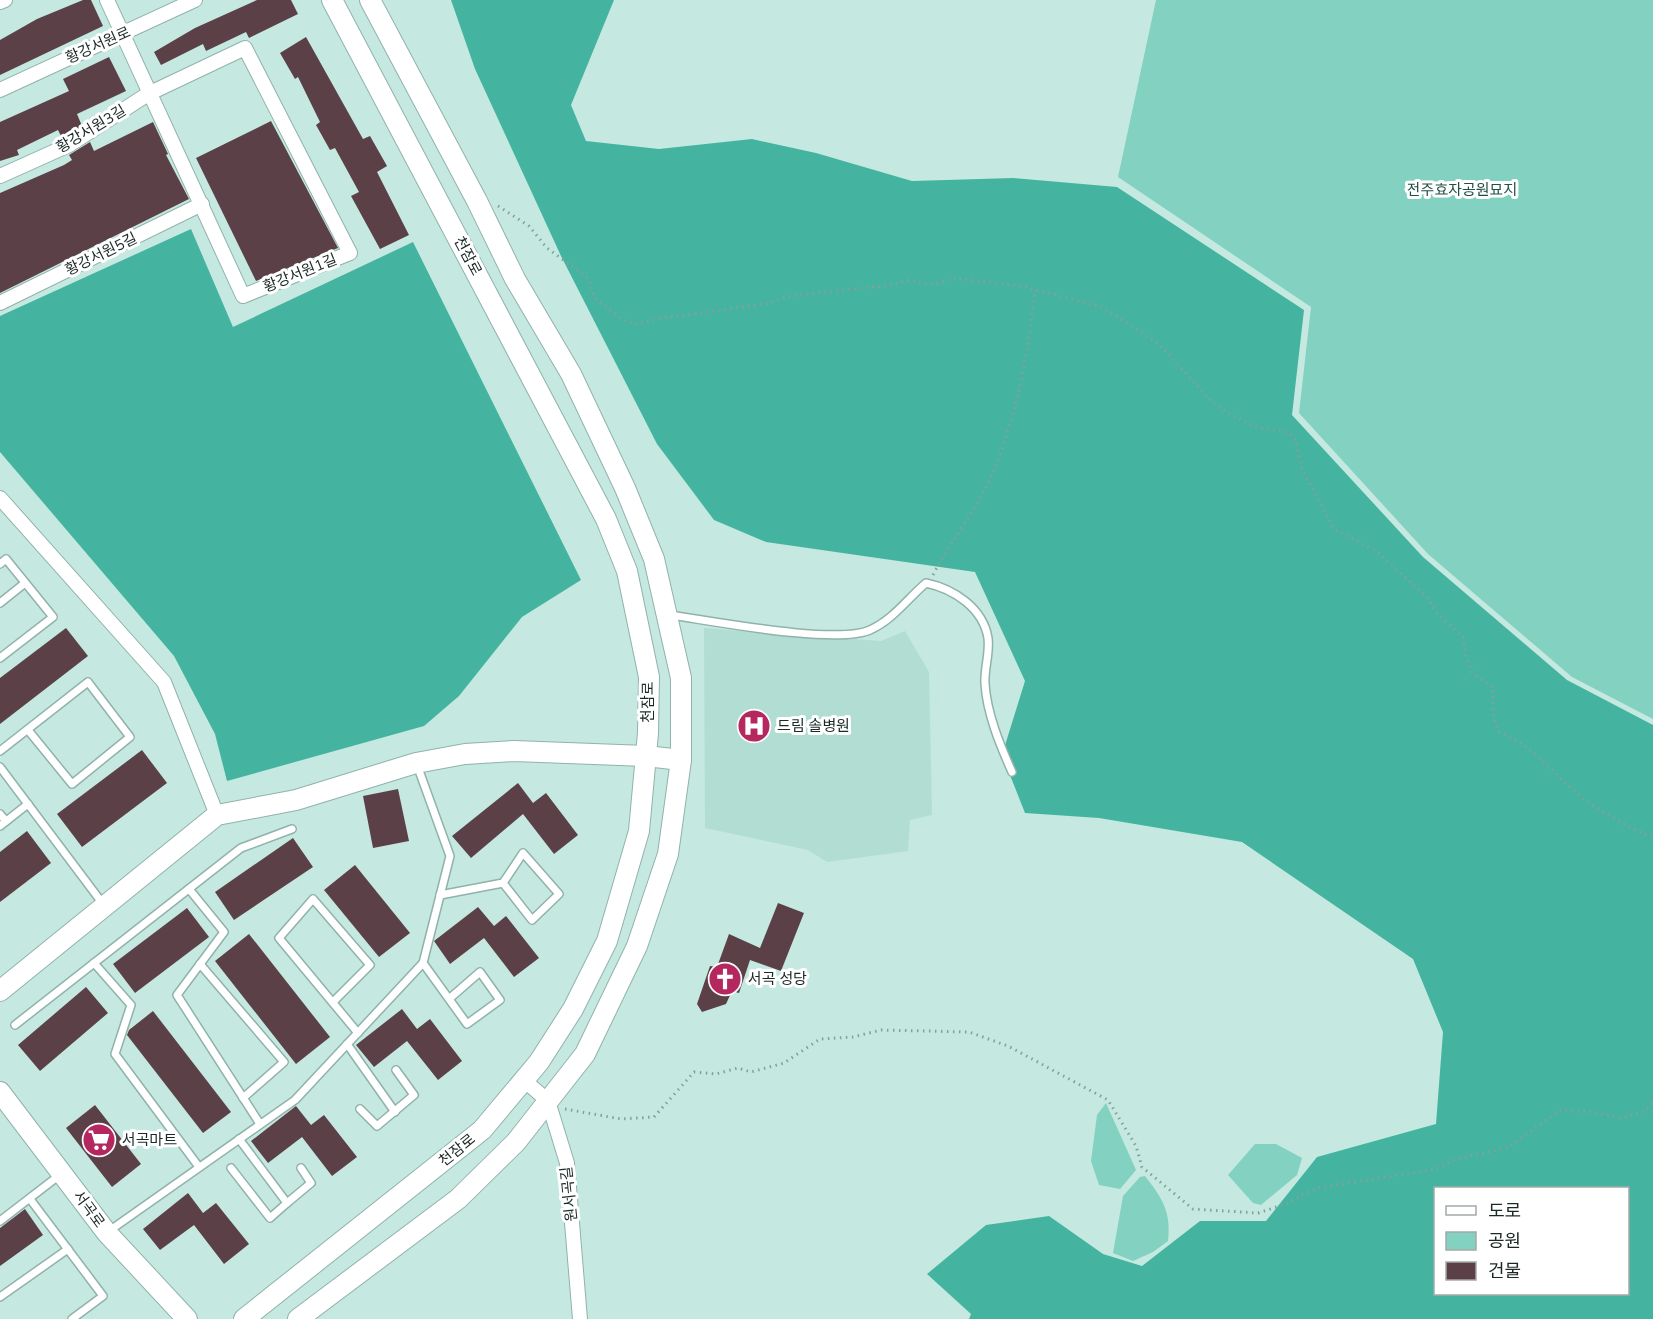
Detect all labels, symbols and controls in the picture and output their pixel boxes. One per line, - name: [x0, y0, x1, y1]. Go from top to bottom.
- street label: 황강서원로: [62, 22, 134, 68]
- street label: 황강서원3길: [52, 100, 130, 158]
- park label: 전주효자공원묘지: [1407, 180, 1517, 200]
- street label: 황강서원5길: [62, 228, 140, 280]
- street label: 천잠로: [449, 233, 487, 279]
- street label: 황강서원1길: [260, 249, 340, 297]
- street label: 천잠로: [638, 681, 658, 723]
- hospital icon: 드림 솔병원: [736, 708, 772, 744]
- place label: 드림 솔병원: [777, 716, 850, 736]
- church icon: 서곡 성당: [707, 961, 743, 997]
- place label: 서곡 성당: [748, 969, 807, 989]
- supermarket icon: 서곡마트: [81, 1122, 117, 1158]
- street label: 천잠로: [435, 1129, 479, 1171]
- place label: 서곡마트: [122, 1130, 177, 1150]
- street label: 원서곡길: [556, 1166, 582, 1222]
- street label: 서곡로: [69, 1186, 109, 1232]
- legend: [1434, 1187, 1629, 1295]
- text: 도로: [1488, 1199, 1521, 1223]
- text: 공원: [1488, 1229, 1521, 1253]
- text: 건물: [1488, 1259, 1521, 1283]

